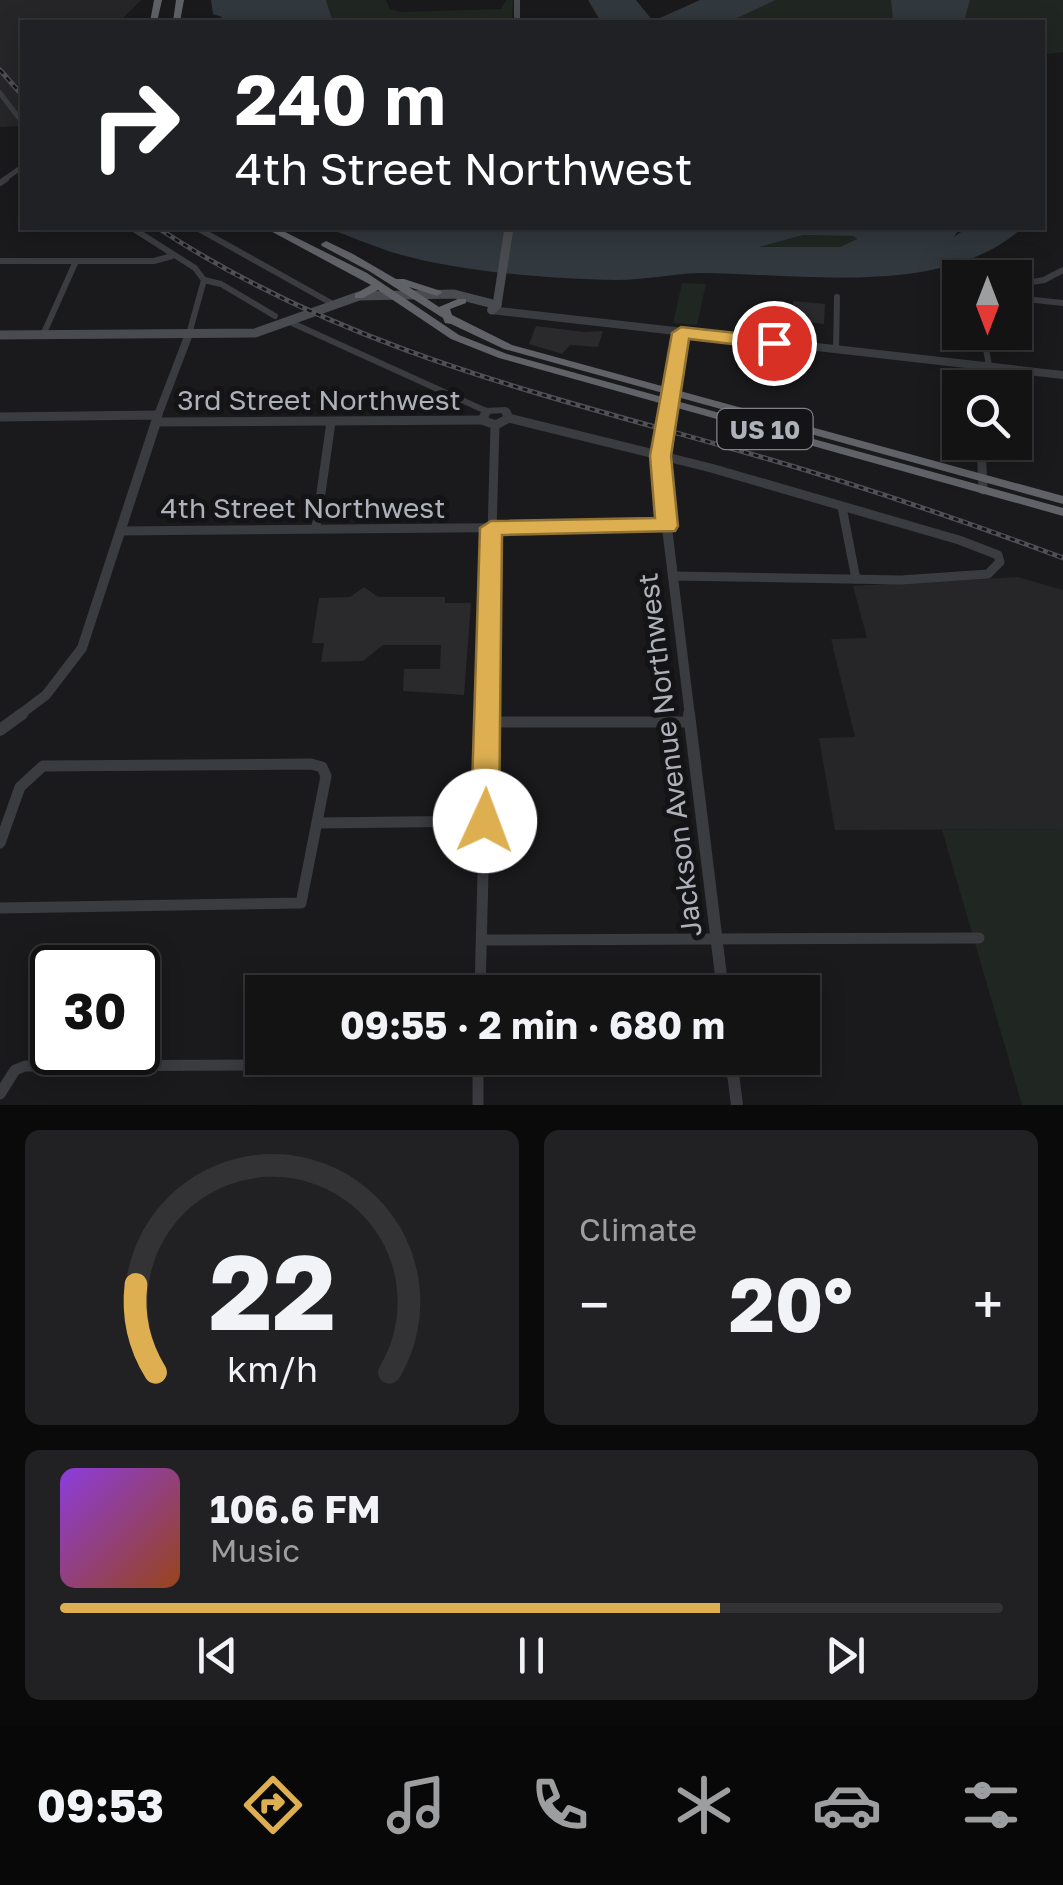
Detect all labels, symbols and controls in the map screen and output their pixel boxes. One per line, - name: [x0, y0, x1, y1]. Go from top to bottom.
- text: 240 m: [235, 56, 446, 140]
- icon: right: [70, 60, 200, 190]
- text: 4th Street Northwest: [235, 141, 693, 195]
- north arrow: [942, 260, 1032, 350]
- map controls: [942, 260, 1032, 460]
- pin: [732, 301, 817, 386]
- icon: arrive: [747, 316, 802, 371]
- button: search: [942, 370, 1032, 460]
- street label: 3rd Street Northwest: [177, 383, 461, 416]
- road number: US 10: [718, 409, 812, 449]
- street label: 4th Street Northwest: [161, 491, 445, 524]
- street label: Jackson Avenue Northwest: [630, 571, 708, 939]
- position arrow: [433, 769, 537, 873]
- speed limit sign: 30: [30, 945, 160, 1075]
- text: 09:55 · 2 min · 680 m: [340, 1002, 725, 1047]
- text: Climate: [579, 1210, 697, 1248]
- text: 22: [209, 1228, 335, 1353]
- text: 20°: [729, 1258, 853, 1349]
- text: −: [579, 1271, 609, 1337]
- text: +: [973, 1271, 1003, 1337]
- text: km/h: [227, 1347, 317, 1390]
- text: 106.6 FM: [210, 1486, 381, 1531]
- text: Music: [210, 1531, 300, 1569]
- icon: previous: [190, 1628, 245, 1683]
- icon: pause: [504, 1628, 559, 1683]
- icon: next: [818, 1628, 873, 1683]
- icon: directions: [238, 1770, 308, 1840]
- icon: music: [381, 1770, 451, 1840]
- icon: phone: [525, 1770, 595, 1840]
- icon: climate: [669, 1770, 739, 1840]
- icon: car: [812, 1770, 882, 1840]
- icon: filters: [956, 1770, 1026, 1840]
- text: 09:53: [37, 1778, 164, 1832]

